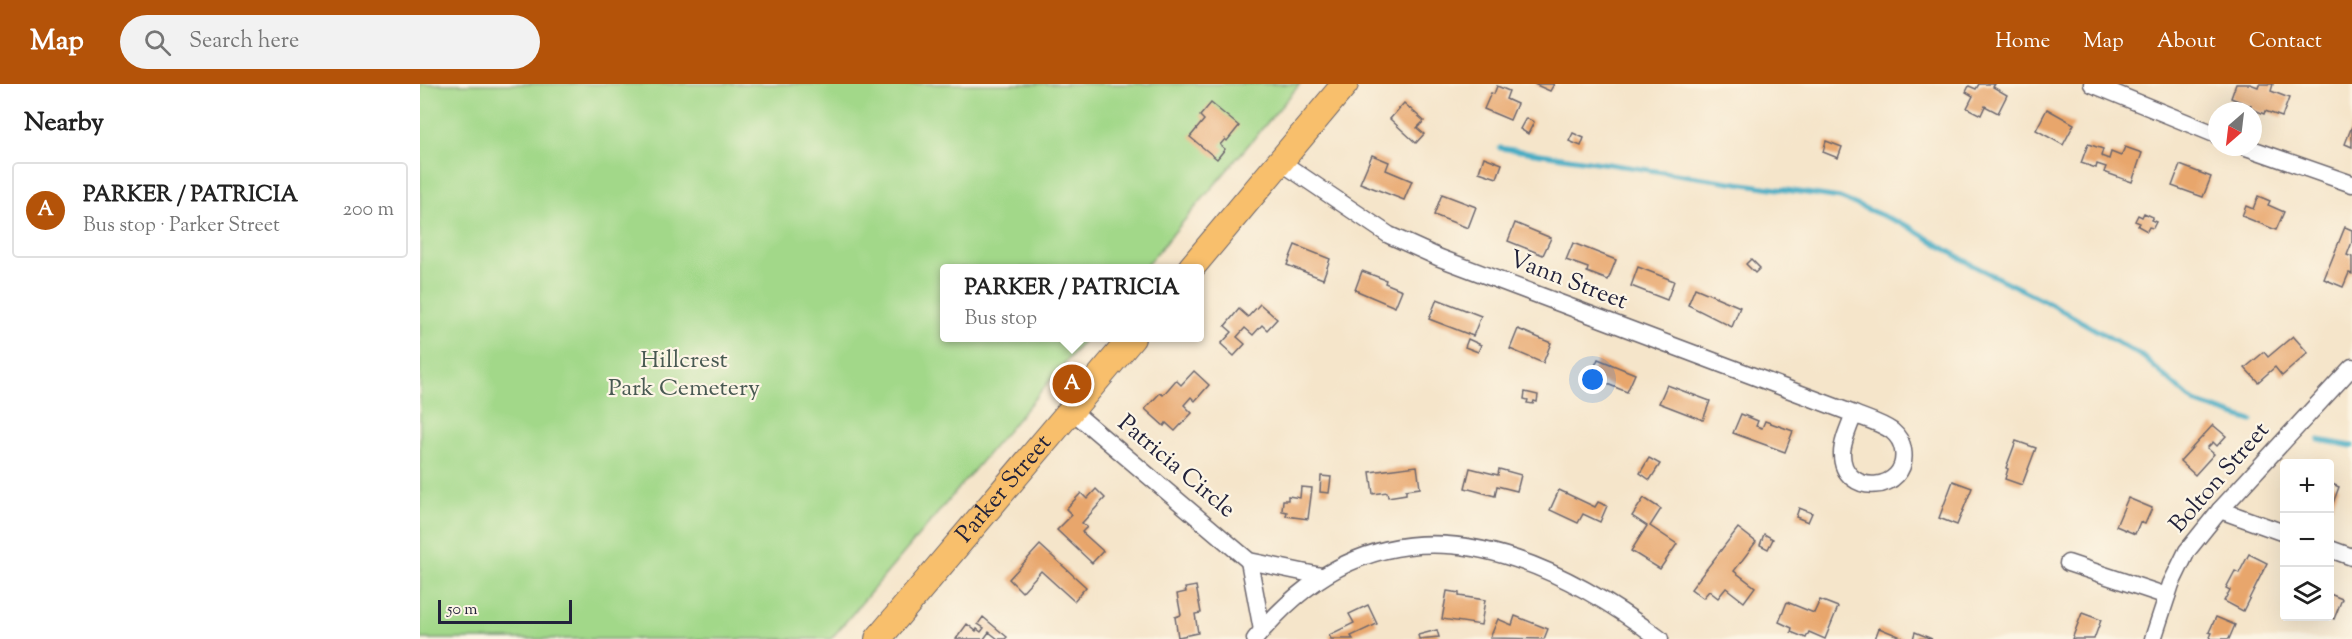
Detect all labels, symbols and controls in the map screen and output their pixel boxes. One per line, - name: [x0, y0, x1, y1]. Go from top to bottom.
- search box: [120, 15, 540, 69]
- text: Map: [30, 22, 84, 62]
- icon: search: [141, 26, 174, 59]
- text: Search here: [189, 26, 299, 58]
- text: Home: [1995, 27, 2050, 57]
- text: Map: [2083, 27, 2124, 57]
- text: About: [2157, 27, 2216, 57]
- text: Contact: [2249, 27, 2322, 57]
- north arrow: [2208, 102, 2262, 156]
- text: Nearby: [24, 105, 104, 142]
- text: PARKER / PATRICIA: [83, 180, 298, 212]
- text: A: [37, 196, 54, 225]
- text: 200 m: [343, 196, 394, 225]
- text: Bus stop · Parker Street: [83, 212, 280, 241]
- street label: Vann Street: [1504, 243, 1632, 319]
- popup: [940, 264, 1204, 342]
- text: PARKER / PATRICIA: [964, 273, 1180, 305]
- text: Bus stop: [964, 305, 1037, 334]
- park label: Hillcrest Park Cemetery: [608, 344, 760, 406]
- pin: A: [1052, 362, 1092, 406]
- your location: [1578, 365, 1607, 394]
- street label: Patricia Circle: [1110, 407, 1242, 527]
- street label: Bolton Street: [2162, 415, 2278, 541]
- street label: Parker Street: [949, 428, 1060, 551]
- map controls: [2280, 459, 2334, 621]
- button: +: [2280, 459, 2334, 513]
- button: −: [2280, 513, 2334, 567]
- button: layers: [2280, 567, 2334, 621]
- scale bar: [438, 597, 572, 624]
- text: 50 m: [447, 599, 478, 622]

